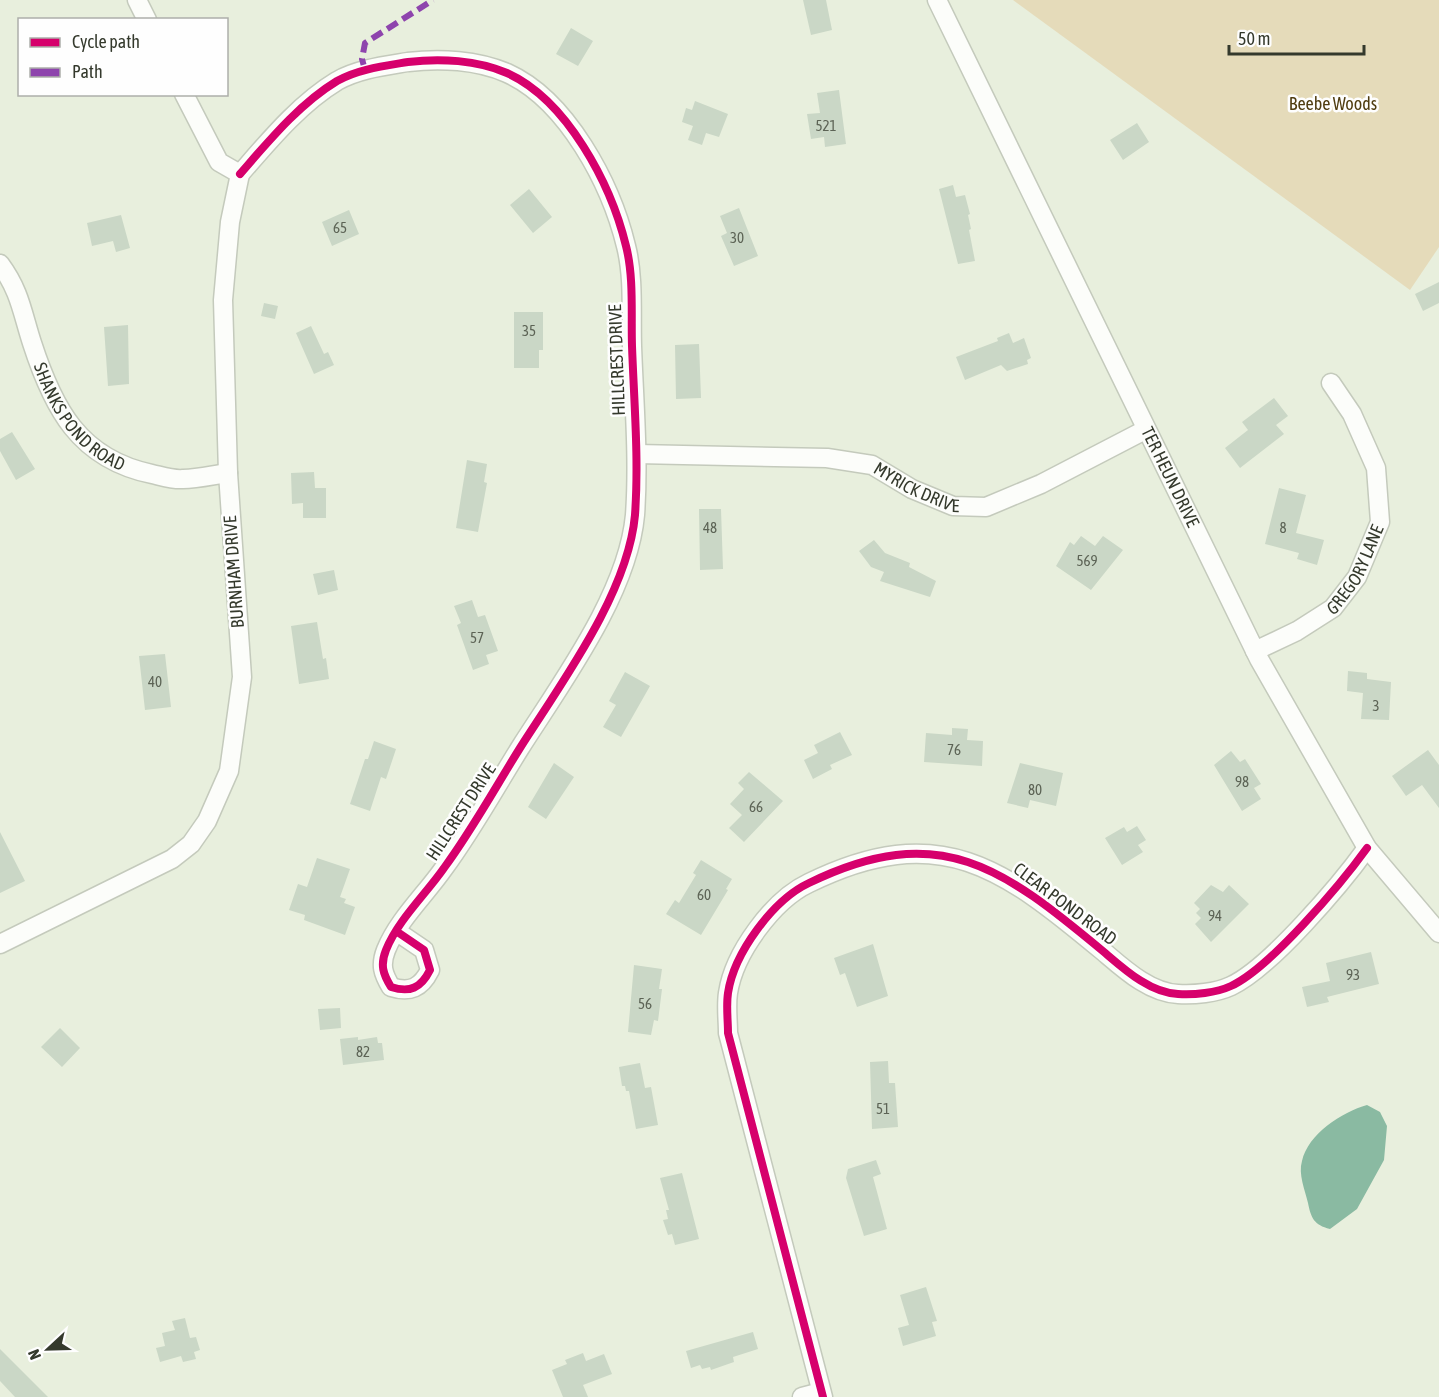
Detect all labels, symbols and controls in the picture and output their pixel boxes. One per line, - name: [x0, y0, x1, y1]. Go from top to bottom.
- legend: [18, 18, 228, 96]
- scale bar: [1229, 18, 1364, 56]
- text: 50 m: [1238, 28, 1270, 49]
- text: Cycle path: [72, 31, 140, 52]
- text: Path: [72, 61, 103, 82]
- park label: Beebe Woods: [1289, 93, 1377, 114]
- house number: 521: [815, 117, 837, 134]
- house number: 65: [333, 219, 347, 236]
- house number: 30: [730, 229, 744, 246]
- street label: HILLCREST DRIVE: [604, 304, 629, 416]
- house number: 35: [522, 322, 536, 339]
- street label: SHANKS POND ROAD: [30, 360, 128, 475]
- street label: TER HEUN DRIVE: [1137, 423, 1204, 531]
- street label: MYRICK DRIVE: [870, 458, 960, 516]
- street label: BURNHAM DRIVE: [219, 515, 248, 629]
- house number: 48: [703, 519, 717, 536]
- house number: 8: [1279, 519, 1287, 536]
- street label: GREGORY LANE: [1323, 521, 1388, 619]
- house number: 569: [1076, 552, 1098, 569]
- house number: 57: [470, 629, 484, 646]
- house number: 40: [148, 673, 162, 690]
- house number: 3: [1372, 697, 1380, 714]
- house number: 76: [947, 741, 961, 758]
- street label: HILLCREST DRIVE: [421, 759, 500, 864]
- house number: 98: [1235, 773, 1249, 790]
- house number: 80: [1028, 781, 1042, 798]
- house number: 66: [749, 798, 763, 815]
- street label: CLEAR POND ROAD: [1010, 858, 1121, 949]
- house number: 60: [697, 886, 711, 903]
- house number: 94: [1208, 907, 1222, 924]
- house number: 93: [1346, 966, 1360, 983]
- house number: 56: [638, 995, 652, 1012]
- house number: 82: [356, 1043, 370, 1060]
- house number: 51: [876, 1100, 890, 1117]
- north arrow: [18, 1319, 78, 1379]
- text: N: [24, 1347, 44, 1362]

